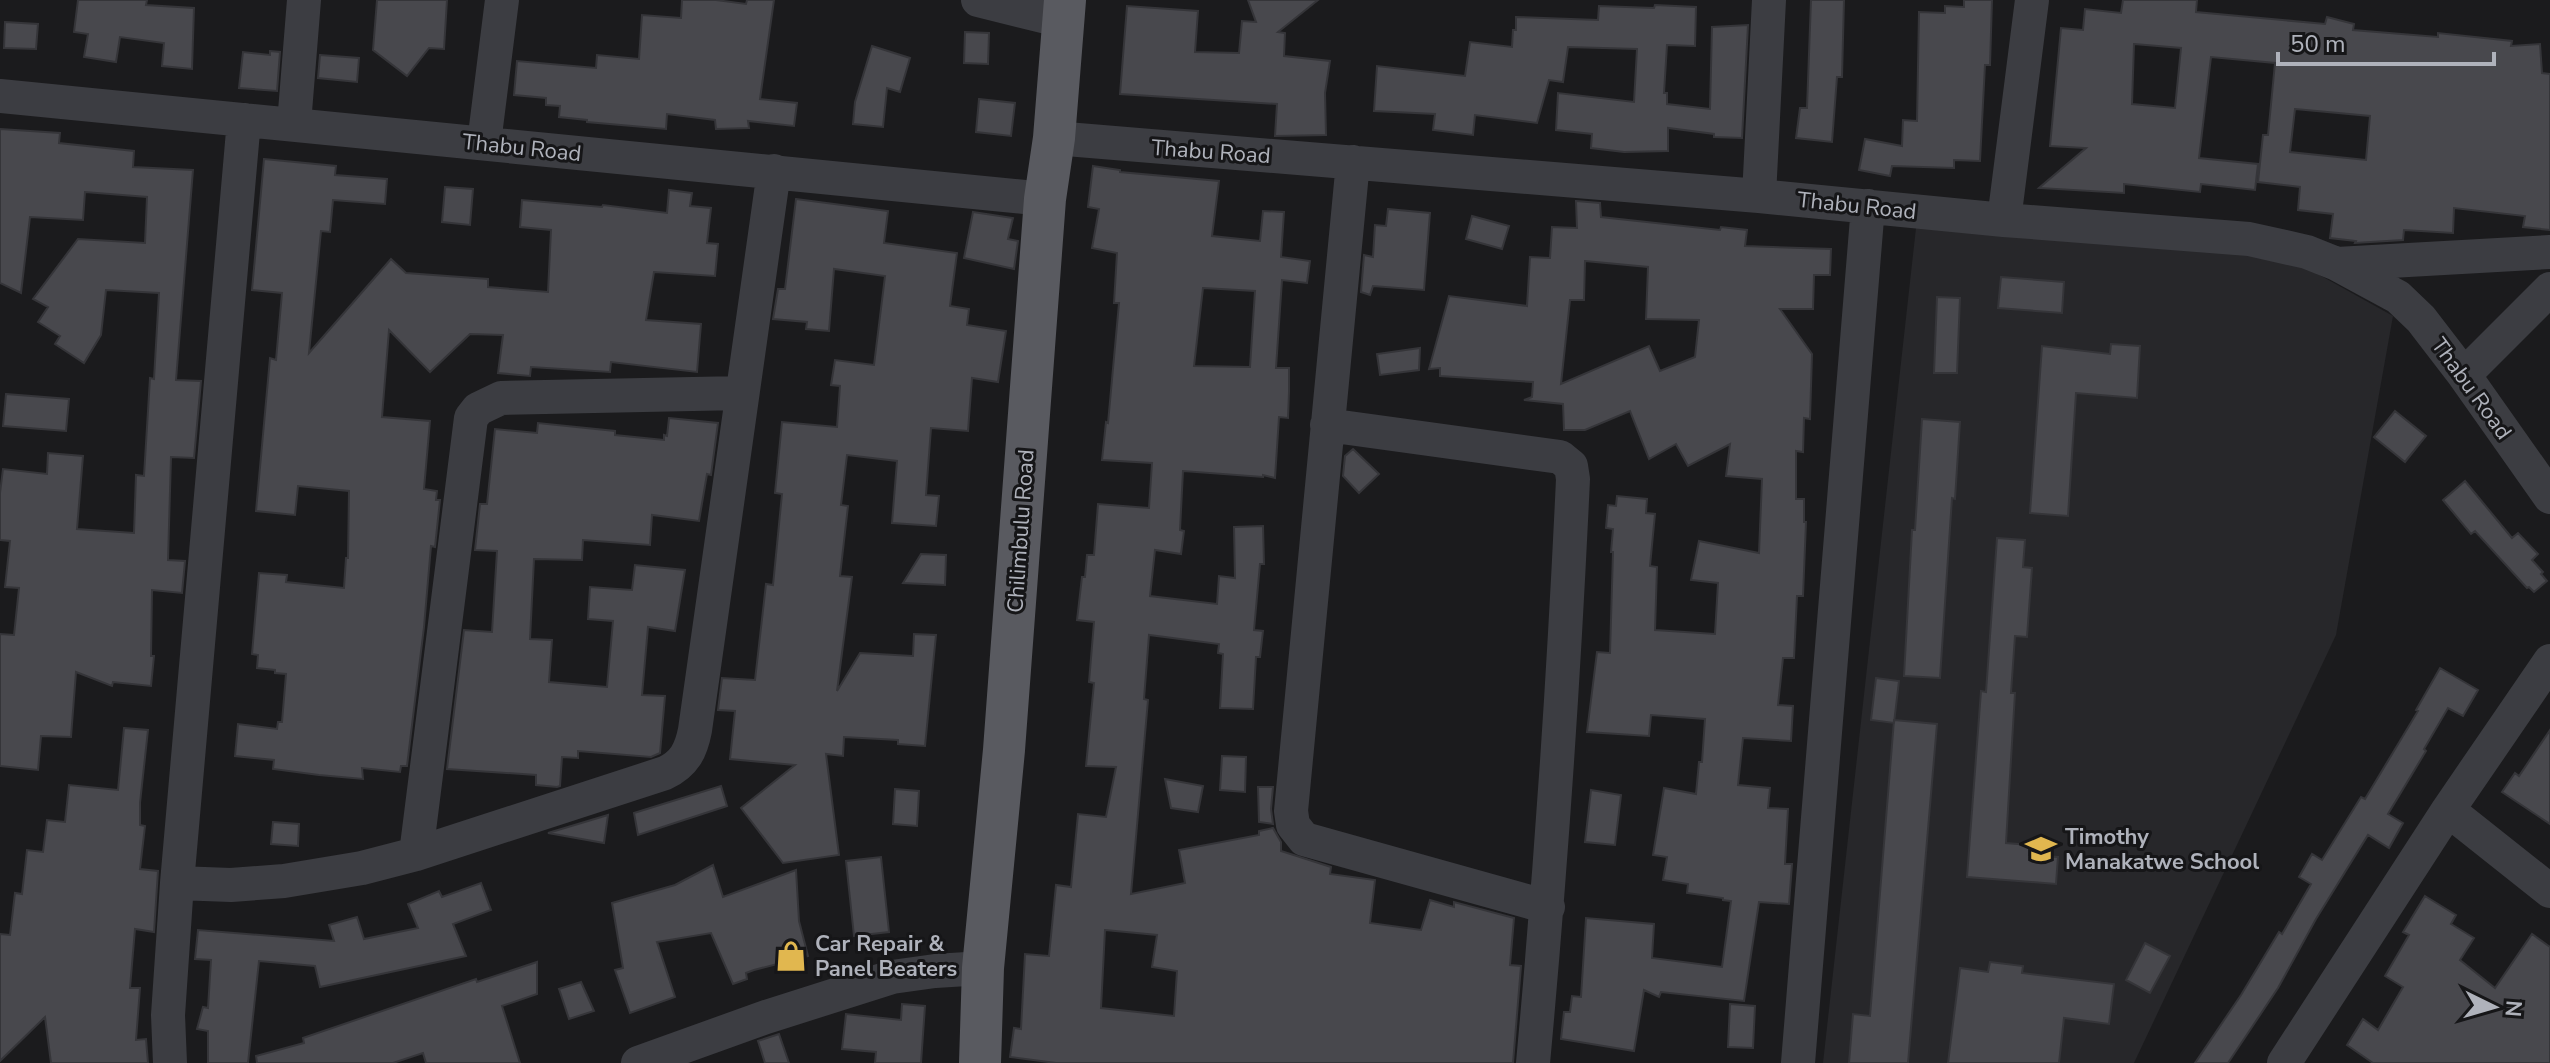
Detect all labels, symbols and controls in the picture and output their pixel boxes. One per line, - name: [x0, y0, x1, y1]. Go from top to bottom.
- scale bar: [2278, 16, 2494, 66]
- text: 50 m: [2290, 28, 2346, 60]
- street label: Thabu Road: [461, 127, 583, 169]
- street label: Thabu Road: [1150, 133, 1272, 171]
- street label: Thabu Road: [1796, 185, 1918, 227]
- street label: Thabu Road: [2424, 331, 2518, 446]
- street label: Chilimbulu Road: [1000, 448, 1042, 614]
- place label: Timothy Manakatwe School: [2065, 822, 2259, 877]
- school or university icon: Timothy Manakatwe School: [2024, 832, 2058, 866]
- place label: Car Repair & Panel Beaters: [815, 929, 957, 984]
- shop icon: Car Repair & Panel Beaters: [774, 939, 808, 973]
- north arrow: [2454, 967, 2534, 1047]
- text: N: [2497, 999, 2529, 1018]

